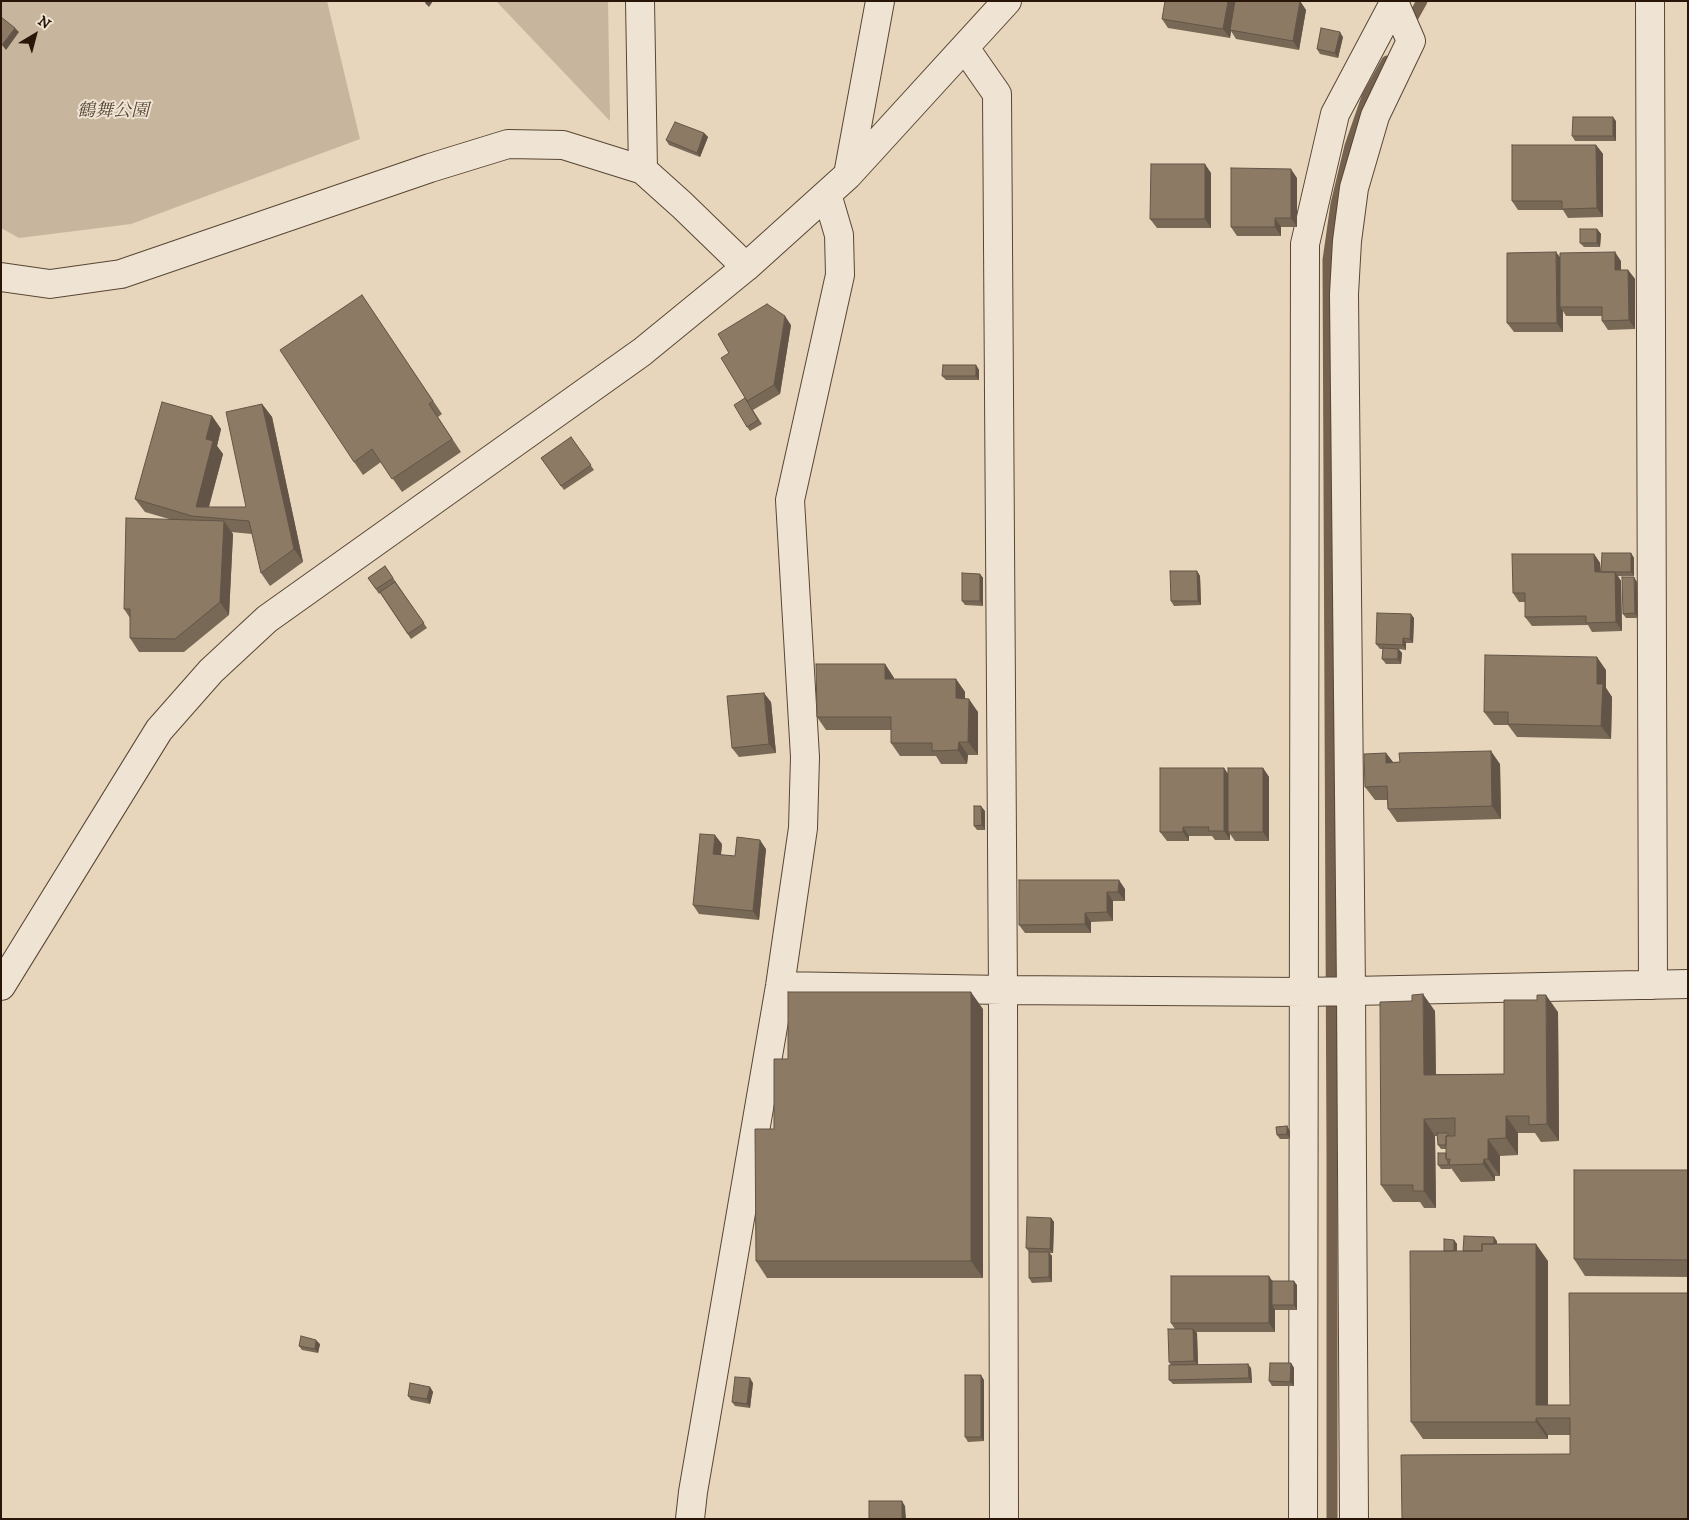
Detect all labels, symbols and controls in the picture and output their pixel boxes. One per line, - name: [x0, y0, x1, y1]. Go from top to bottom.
- north arrow: [10, 10, 60, 60]
- text: N: [34, 12, 54, 34]
- park label: 鶴舞公園: [77, 101, 149, 123]

